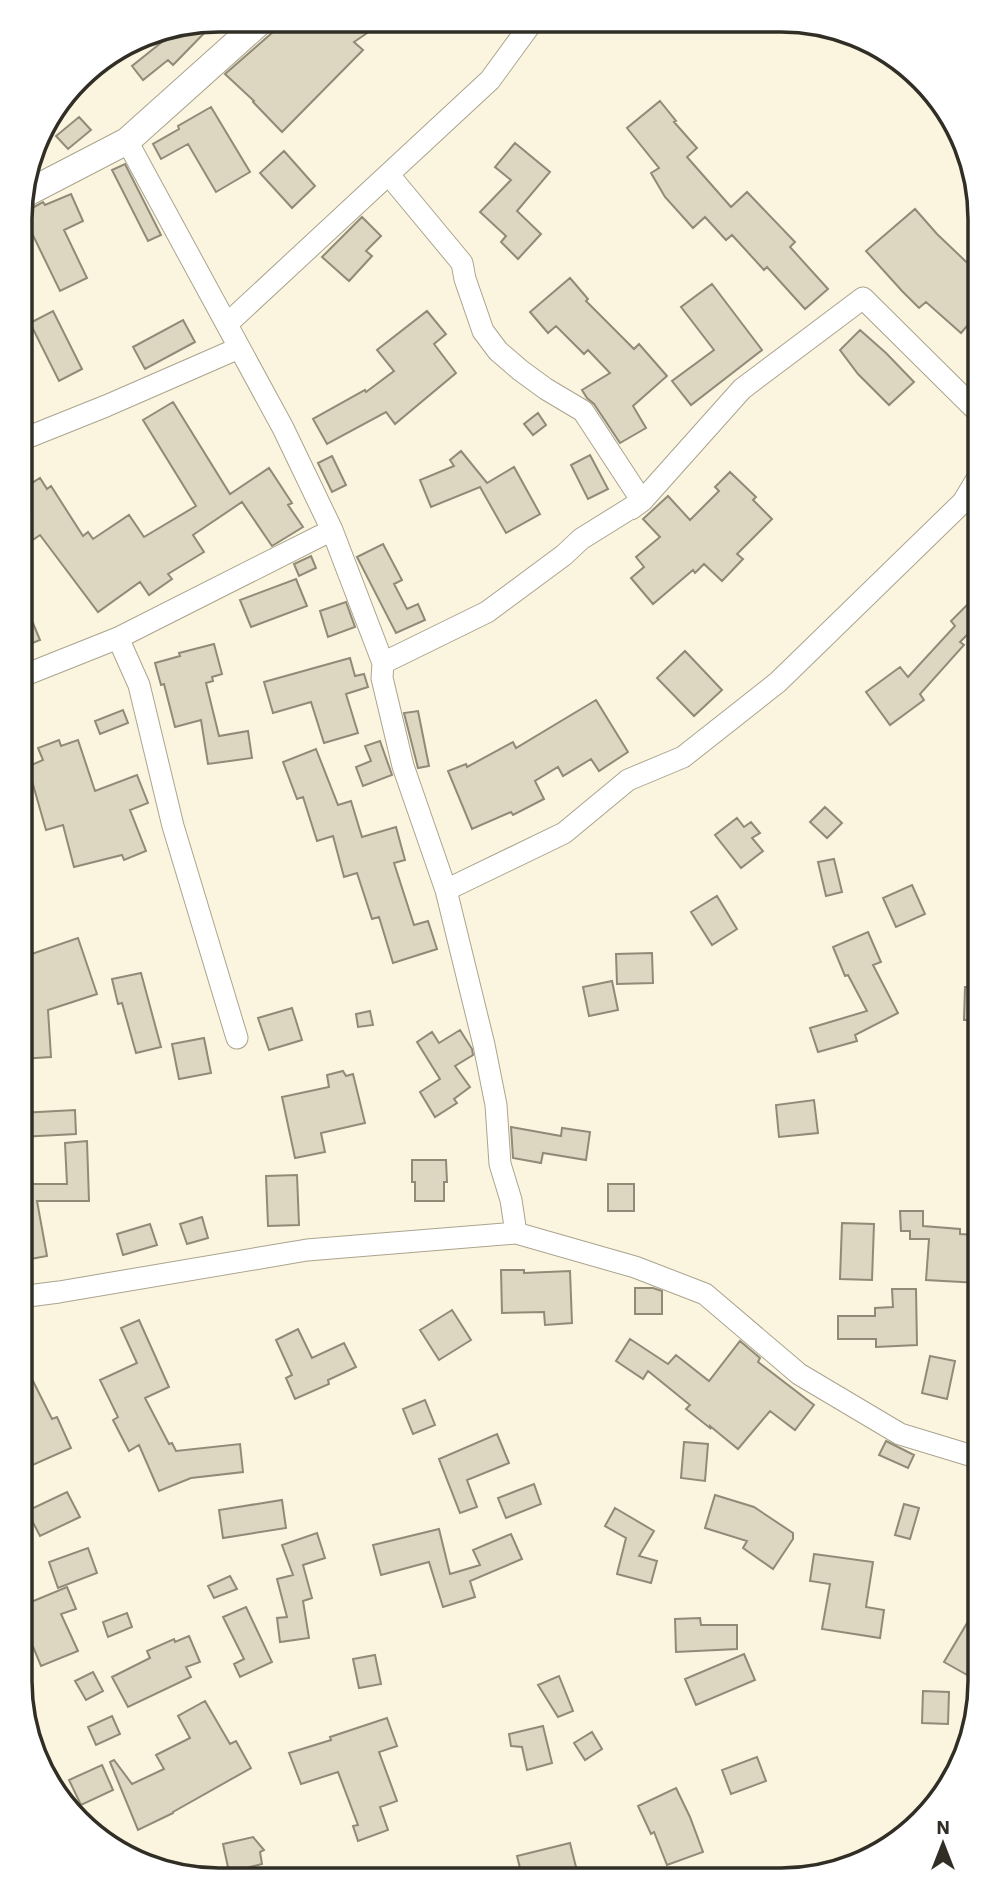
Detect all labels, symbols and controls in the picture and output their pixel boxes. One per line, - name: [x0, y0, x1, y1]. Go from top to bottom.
- north arrow: [908, 1809, 978, 1879]
- text: N: [936, 1815, 950, 1839]

